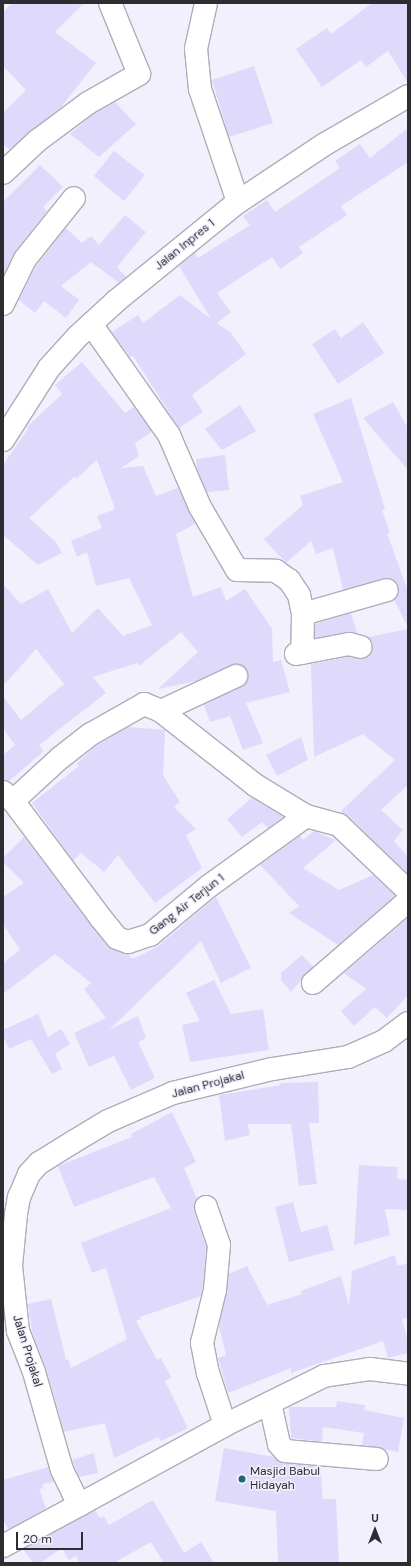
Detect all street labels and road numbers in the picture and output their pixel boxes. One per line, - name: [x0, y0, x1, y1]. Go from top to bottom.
- street label: Jalan Inpres 1: [152, 216, 218, 274]
- street label: Gang Air Terjun 1: [147, 871, 227, 939]
- street label: Jalan Projakal: [170, 1068, 246, 1102]
- street label: Jalan Projakal: [9, 1313, 45, 1389]

